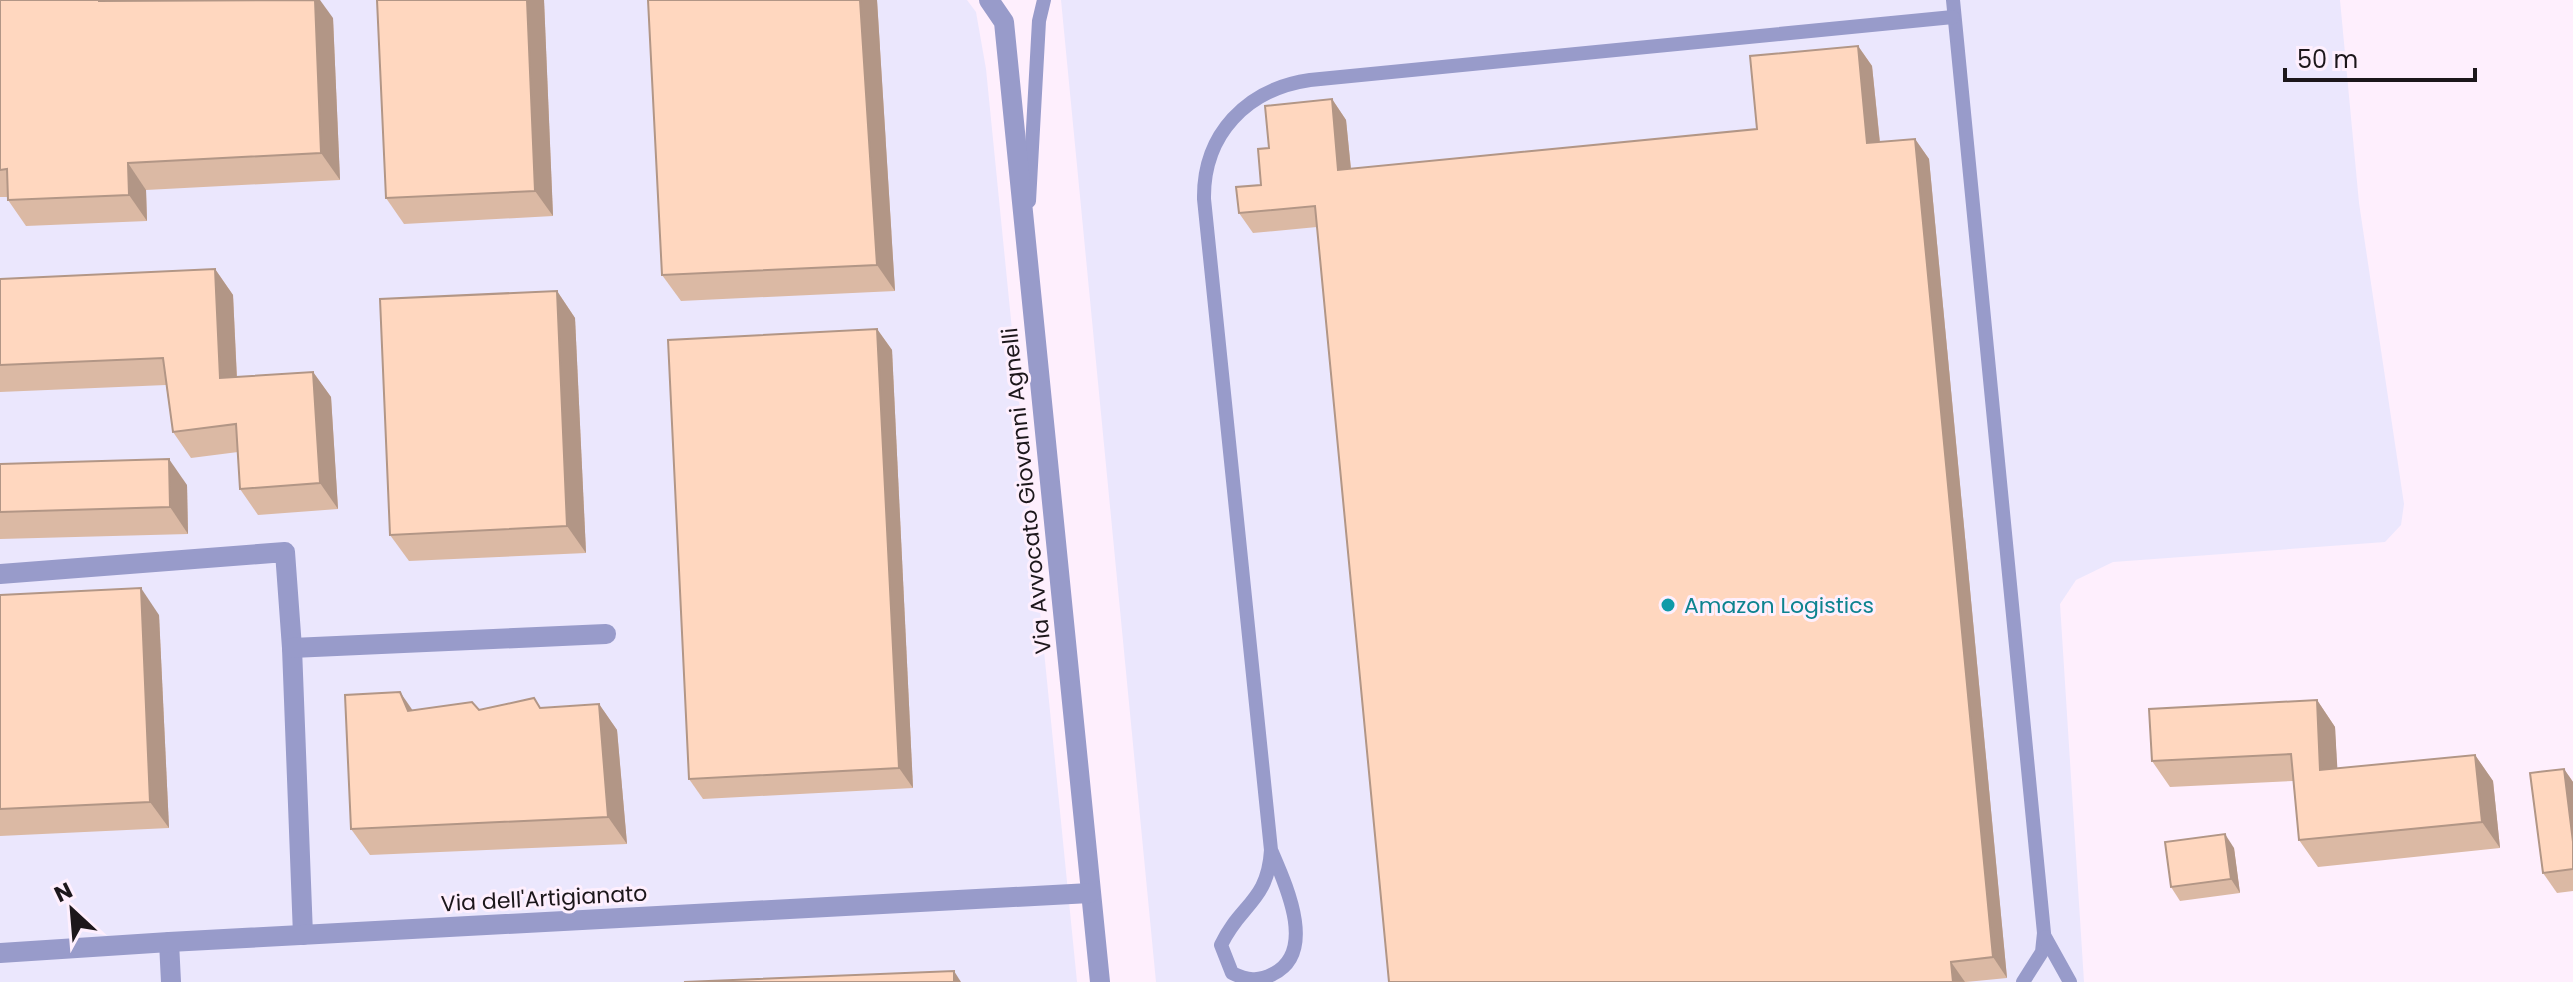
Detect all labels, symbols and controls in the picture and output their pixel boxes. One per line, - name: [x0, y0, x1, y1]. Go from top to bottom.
- scale bar: [2285, 32, 2475, 82]
- text: 50 m: [2297, 43, 2358, 76]
- street label: Via Avvocato Giovanni Agnelli: [994, 326, 1059, 656]
- place label: Amazon Logistics: [1684, 590, 1874, 621]
- marker: Amazon Logistics: [1659, 596, 1677, 614]
- north arrow: [32, 870, 112, 950]
- text: N: [49, 875, 78, 910]
- street label: Via dell'Artigianato: [440, 878, 648, 919]

